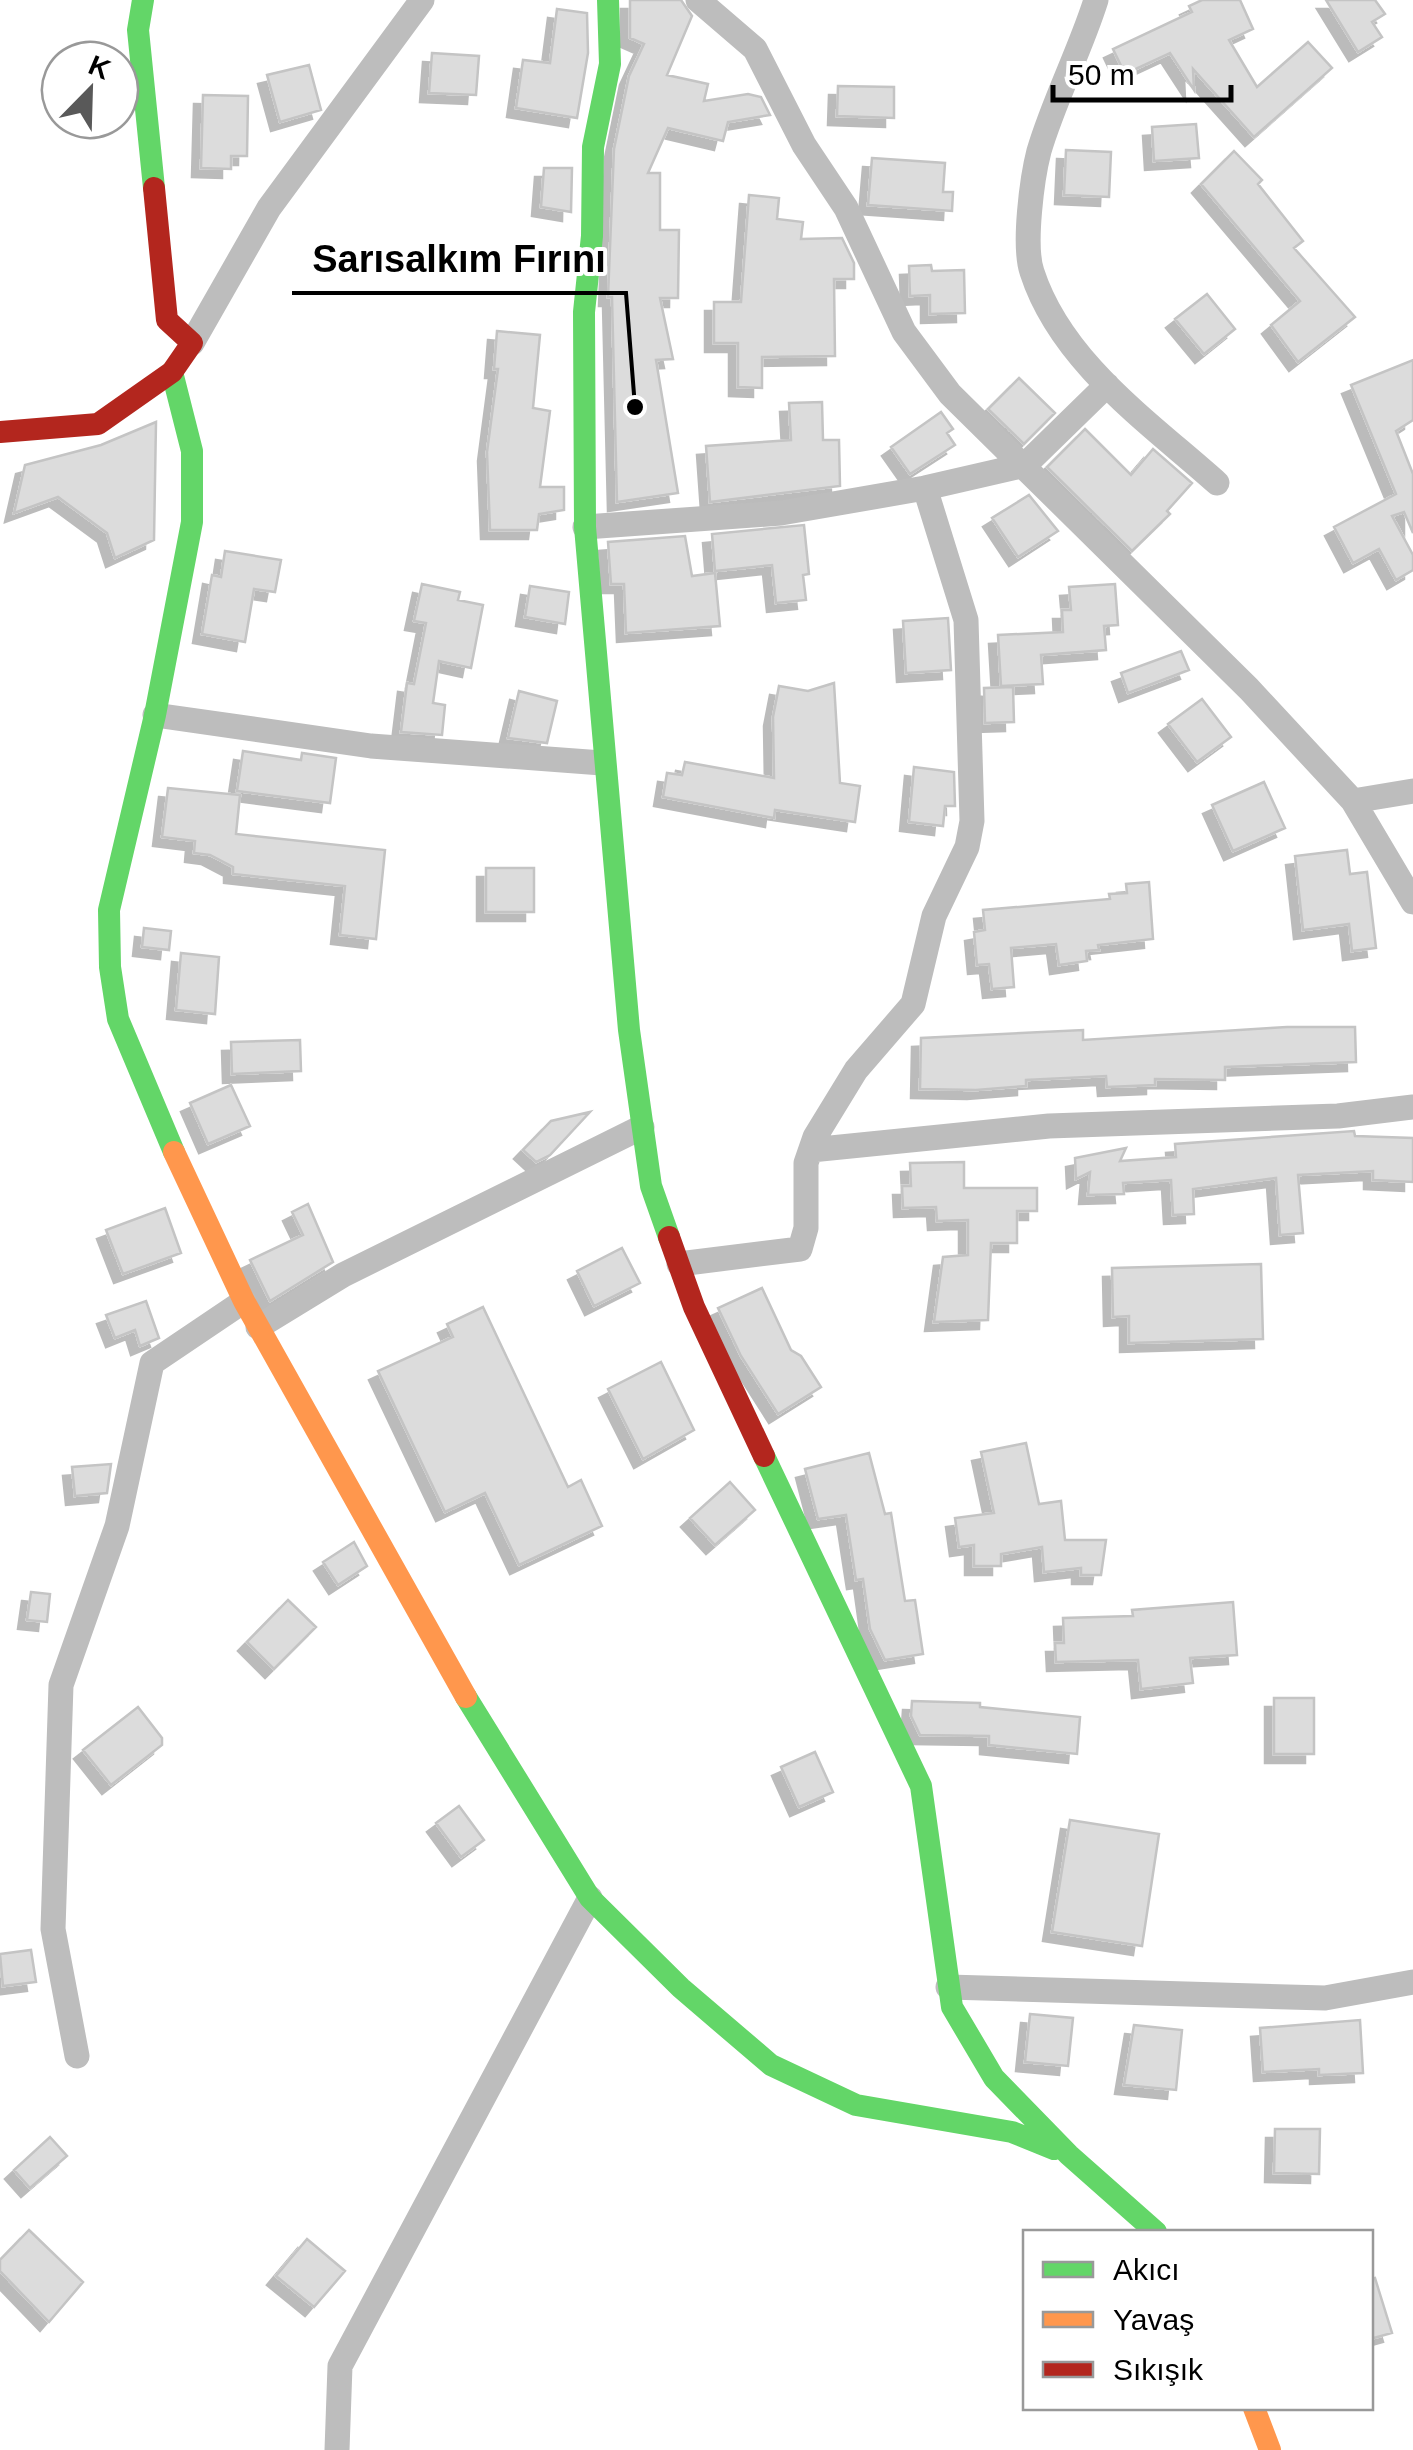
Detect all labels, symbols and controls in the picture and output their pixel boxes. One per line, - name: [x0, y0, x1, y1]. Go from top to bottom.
- north arrow: [40, 40, 140, 140]
- scale bar: [1053, 40, 1230, 102]
- text: K: [84, 49, 115, 86]
- text: 50 m: [1068, 58, 1135, 91]
- callout: Sarısalkım Fırını: [292, 225, 626, 293]
- text: Sarısalkım Fırını: [312, 238, 606, 280]
- legend: [1023, 2230, 1373, 2410]
- text: Akıcı: [1113, 2253, 1180, 2286]
- text: Yavaş: [1113, 2303, 1194, 2336]
- text: Sıkışık: [1113, 2353, 1204, 2386]

